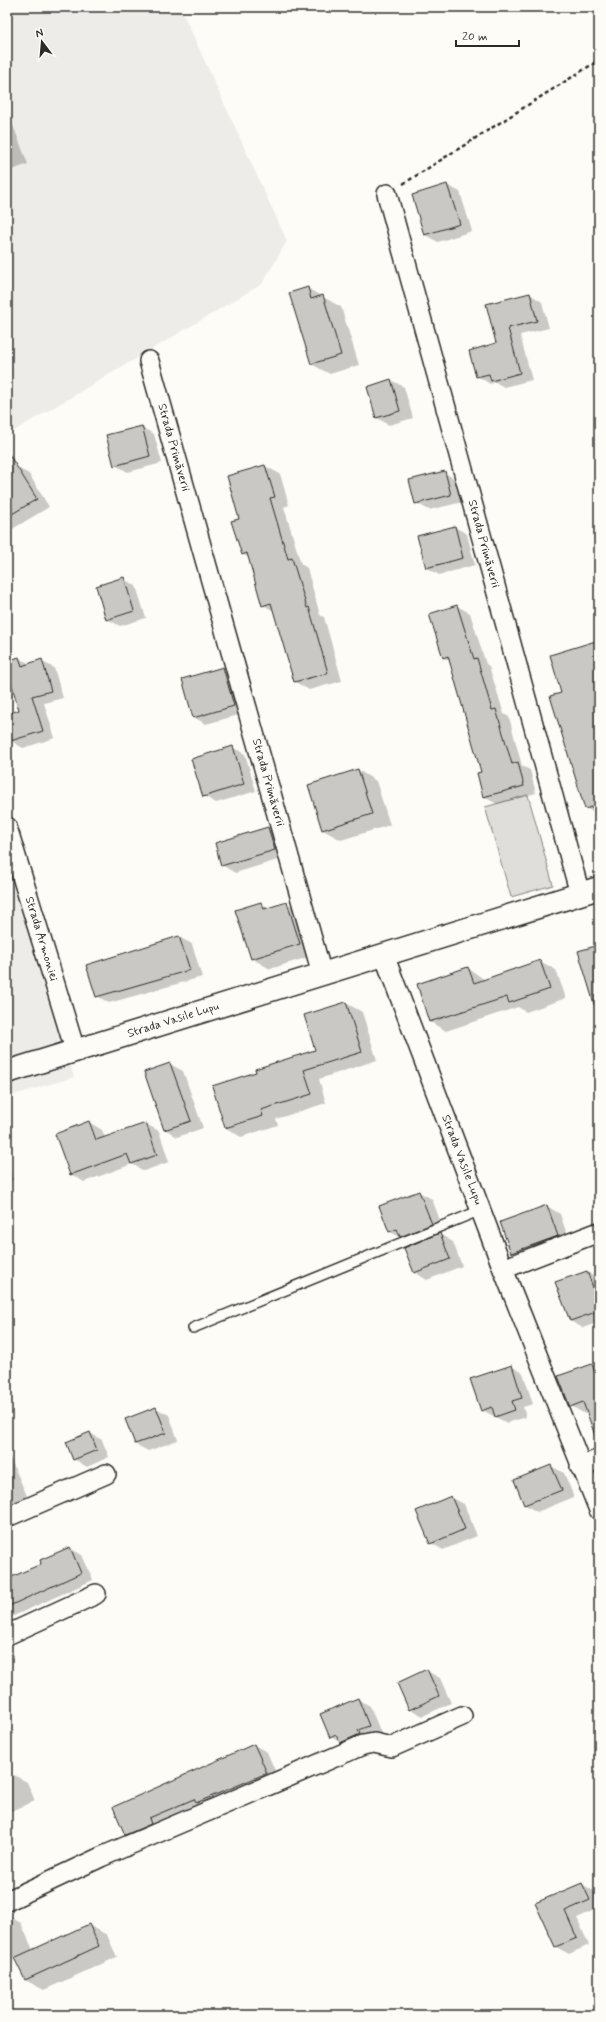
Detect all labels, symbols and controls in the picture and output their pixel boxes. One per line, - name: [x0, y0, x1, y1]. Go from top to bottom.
- north arrow: [22, 22, 62, 62]
- scale bar: [456, 22, 519, 48]
- text: N: [34, 26, 45, 41]
- text: 20 m: [462, 29, 488, 45]
- street label: Strada Primăverii: [153, 402, 194, 494]
- street label: Strada Primăverii: [464, 498, 503, 590]
- street label: Strada Primăverii: [248, 737, 288, 829]
- street label: Strada Armoniei: [21, 895, 62, 983]
- street label: Strada Vasile Lupu: [125, 998, 221, 1042]
- street label: Strada Vasile Lupu: [437, 1113, 486, 1208]

